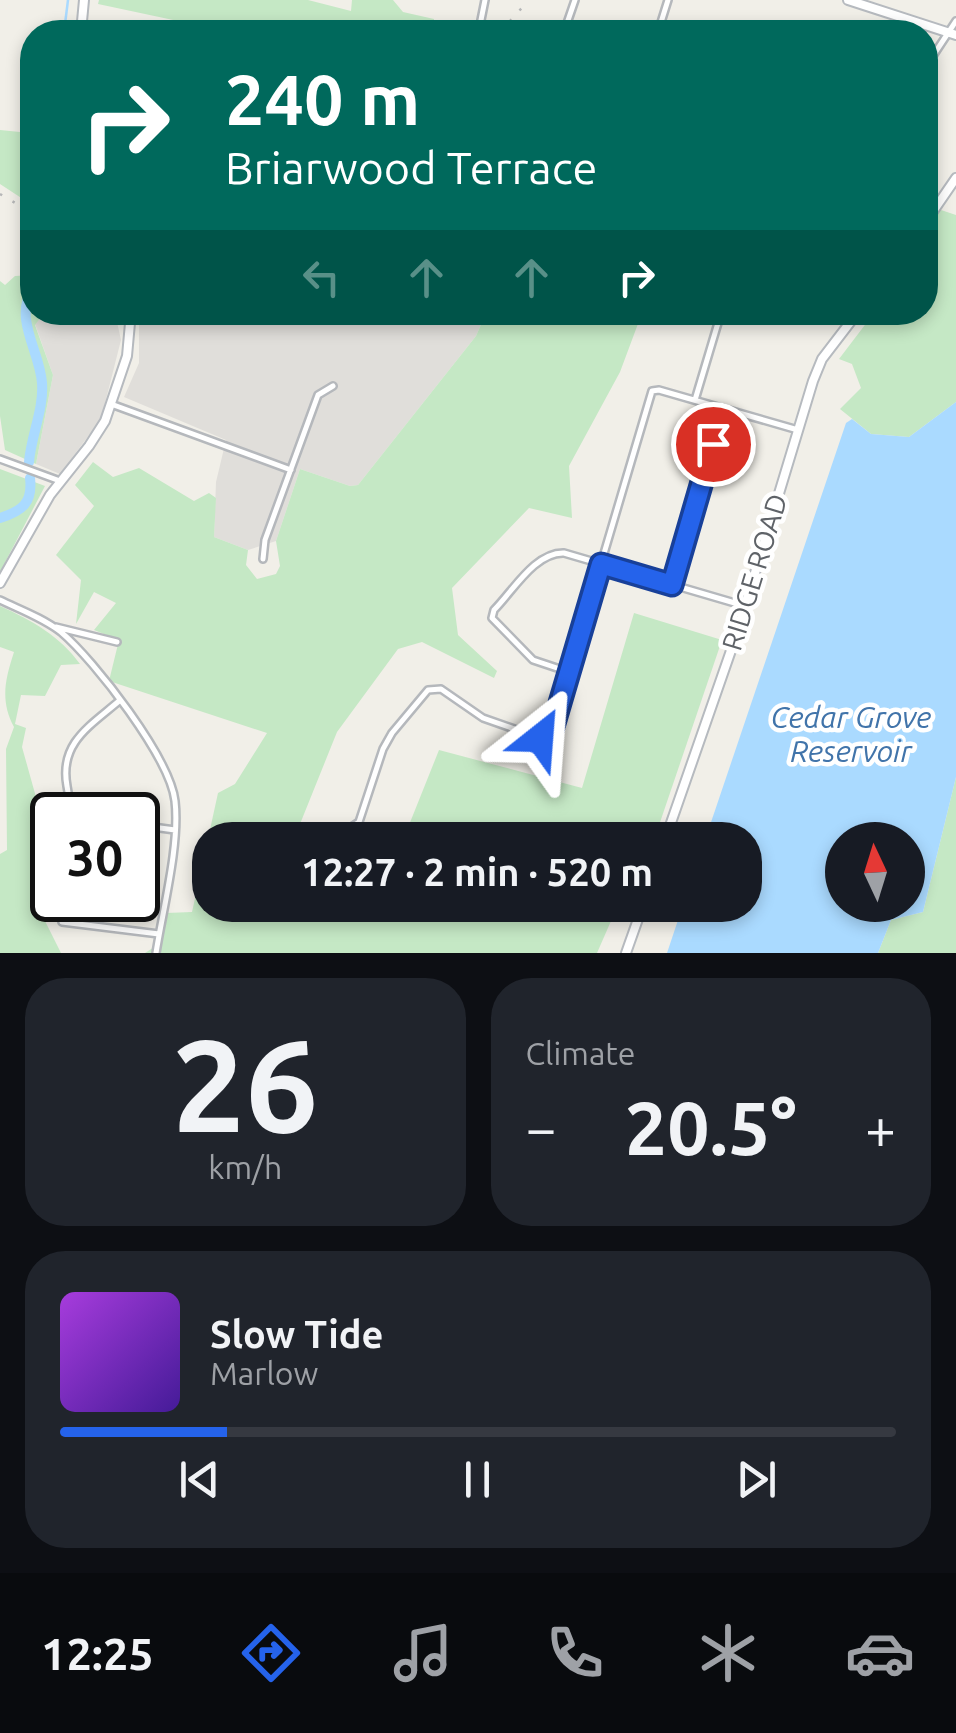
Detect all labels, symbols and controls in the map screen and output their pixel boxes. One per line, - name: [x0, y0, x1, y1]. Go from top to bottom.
- icon: right: [60, 60, 190, 190]
- text: 240 m: [225, 60, 420, 138]
- text: Briarwood Terrace: [225, 142, 597, 193]
- icon: left: [294, 250, 349, 305]
- icon: ahead: [399, 250, 454, 305]
- icon: ahead: [504, 250, 559, 305]
- icon: right: [609, 250, 664, 305]
- pin: [671, 402, 756, 487]
- icon: arrive: [686, 417, 741, 472]
- street label: RIDGE ROAD: [716, 490, 792, 654]
- position arrow: [488, 686, 592, 790]
- water label: Cedar Grove Reservoir: [771, 700, 931, 768]
- speed limit sign: 30: [30, 792, 160, 922]
- north arrow: [825, 822, 925, 922]
- map controls: [825, 822, 925, 922]
- text: 12:27 · 2 min · 520 m: [301, 851, 653, 893]
- text: 26: [172, 1011, 319, 1157]
- text: Climate: [526, 1035, 636, 1071]
- text: 20.5°: [625, 1085, 797, 1169]
- text: −: [526, 1097, 557, 1158]
- text: +: [865, 1097, 896, 1158]
- text: km/h: [208, 1149, 282, 1185]
- text: Slow Tide: [210, 1313, 383, 1355]
- text: Marlow: [210, 1355, 318, 1391]
- icon: previous: [172, 1452, 227, 1507]
- icon: pause: [450, 1452, 505, 1507]
- icon: next: [729, 1452, 784, 1507]
- icon: directions: [236, 1618, 306, 1688]
- icon: music: [388, 1618, 458, 1688]
- icon: phone: [540, 1618, 610, 1688]
- icon: climate: [693, 1618, 763, 1688]
- icon: car: [845, 1618, 915, 1688]
- text: 12:25: [41, 1628, 154, 1679]

